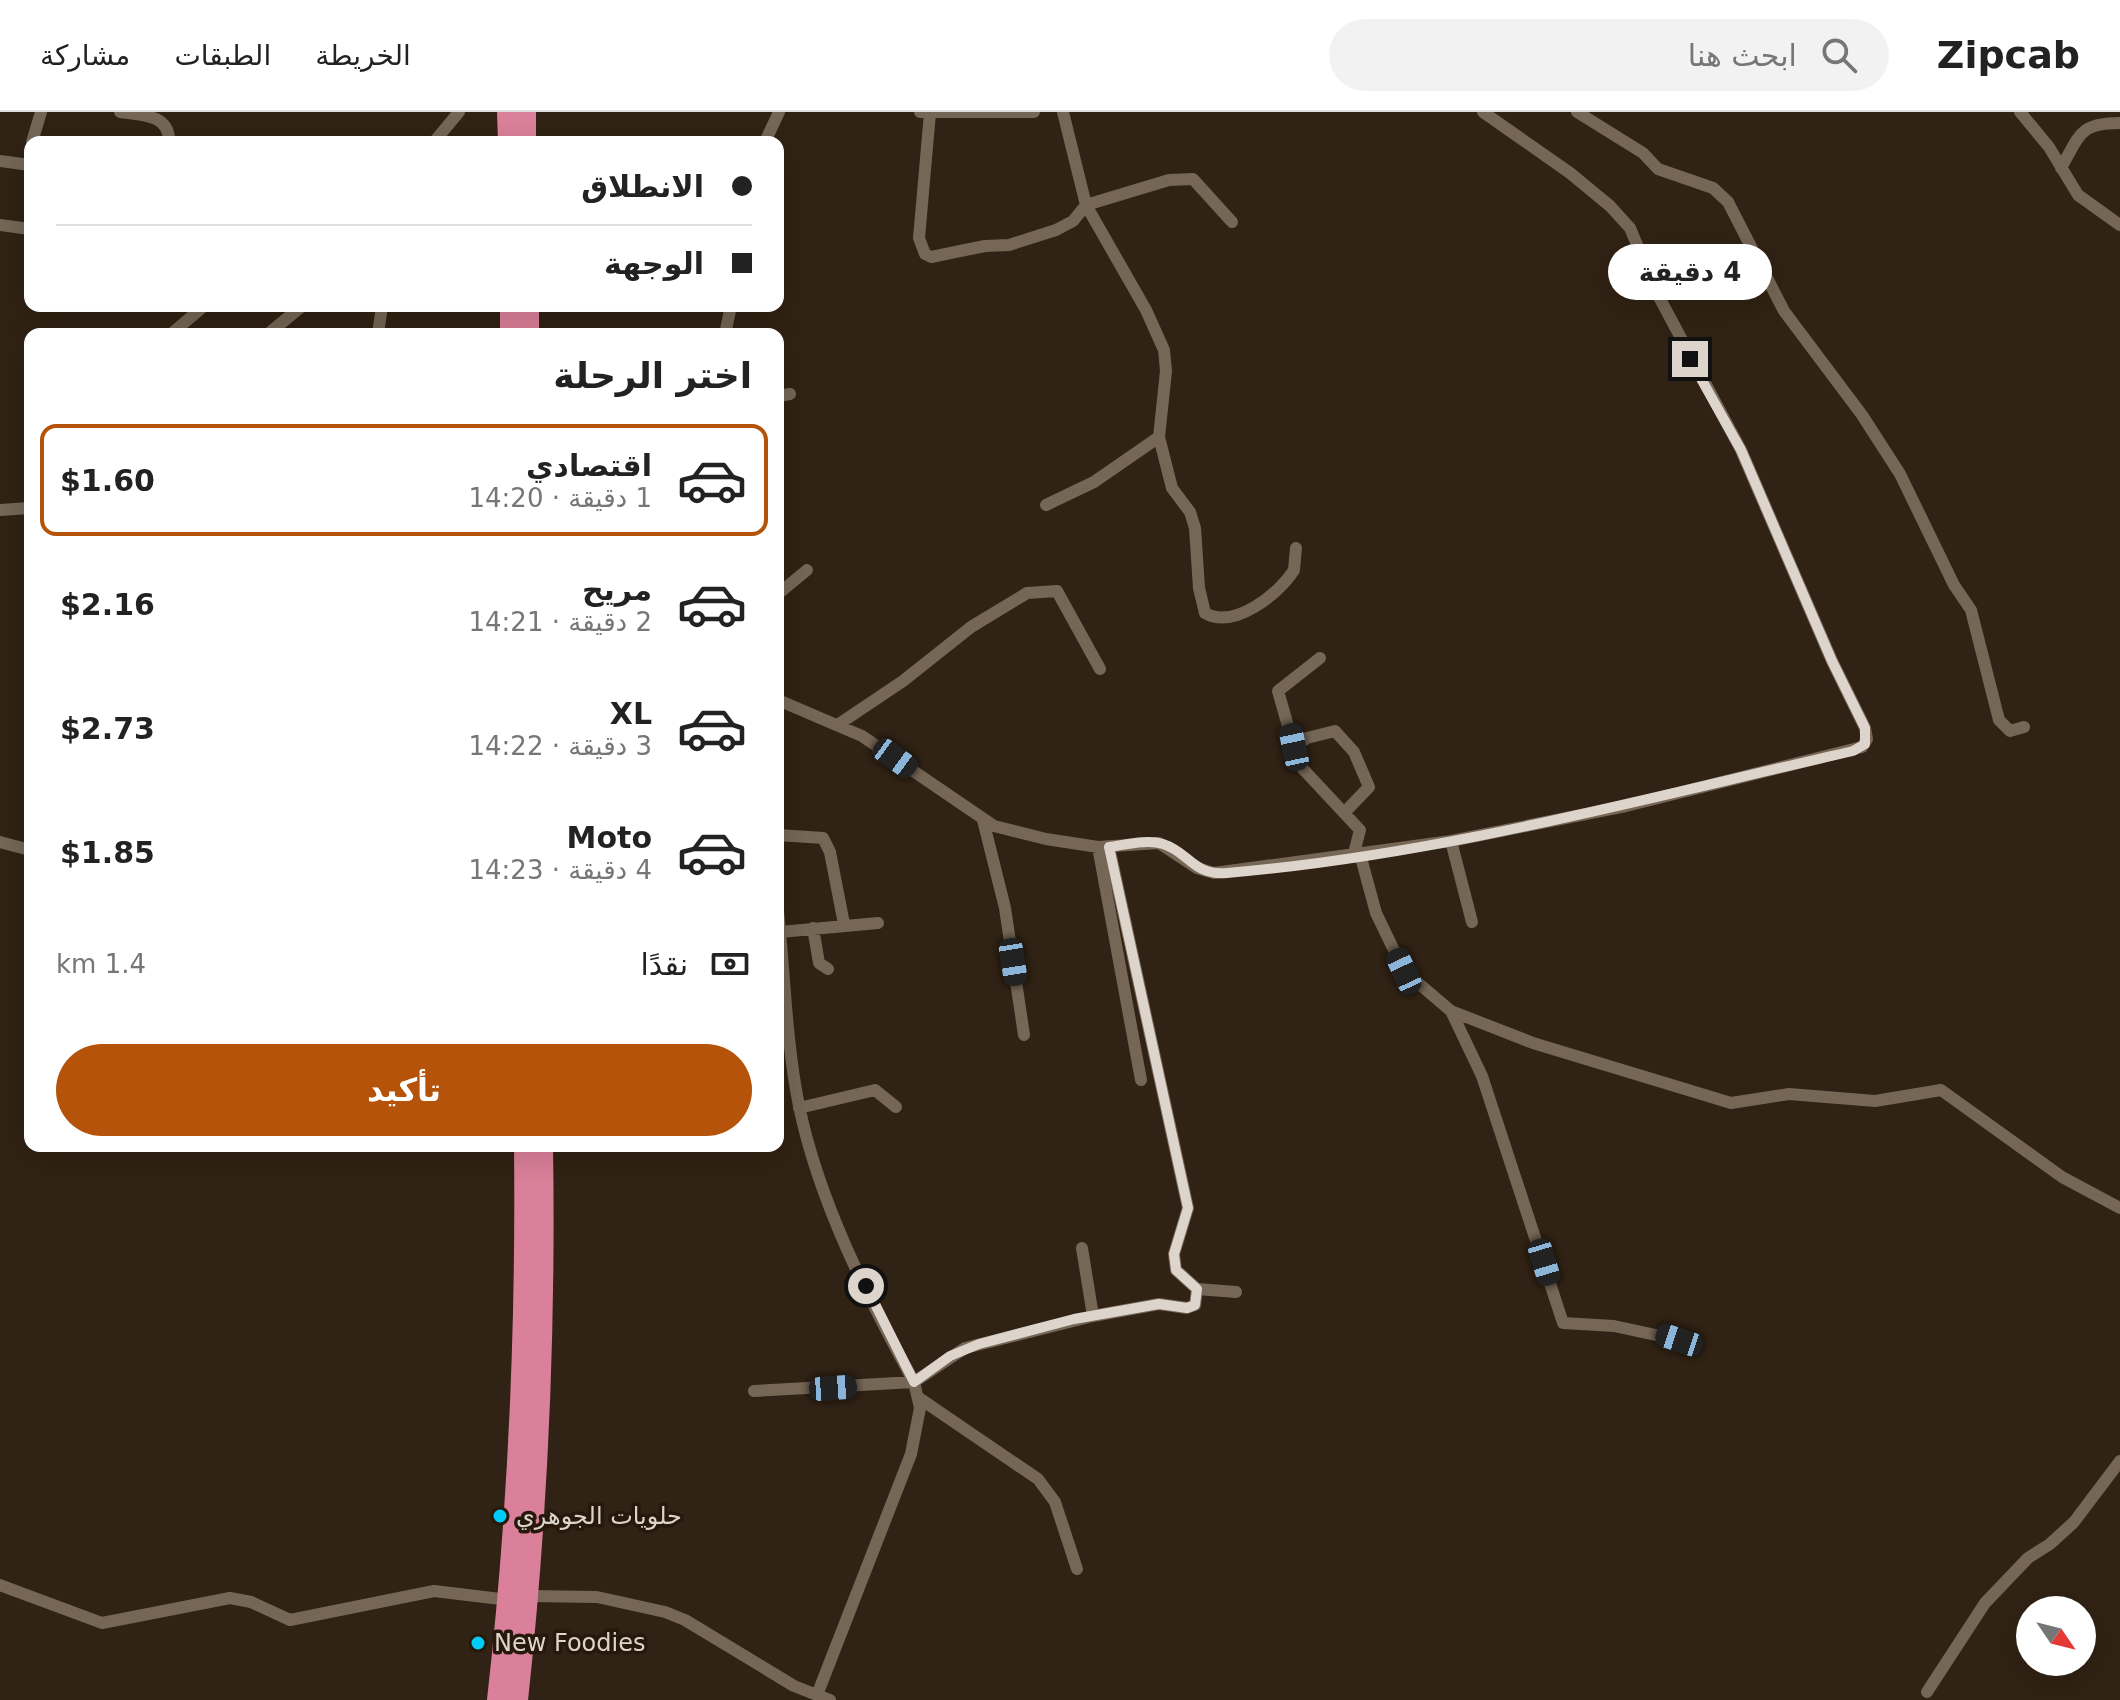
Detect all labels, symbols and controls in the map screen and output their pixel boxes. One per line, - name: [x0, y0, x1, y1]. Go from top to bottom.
- search box: [1329, 19, 1889, 91]
- icon: search: [1817, 33, 1861, 77]
- text: Zipcab: [1937, 33, 2080, 77]
- text: ابحث هنا: [1688, 38, 1797, 73]
- text: مشاركة: [40, 39, 130, 72]
- text: الطبقات: [174, 39, 271, 72]
- text: الخريطة: [315, 39, 411, 72]
- text: الانطلاق: [581, 169, 704, 204]
- callout: 4 دقيقة: [1608, 243, 1772, 299]
- text: الوجهة: [604, 246, 704, 281]
- text: 4 دقيقة: [1639, 257, 1741, 287]
- route end: [1672, 341, 1708, 377]
- text: اختر الرحلة: [553, 355, 752, 396]
- icon: car: [676, 444, 748, 516]
- text: اقتصادي: [526, 448, 652, 483]
- text: $1.60: [60, 463, 155, 498]
- text: 1 دقيقة · 14:20: [469, 483, 652, 513]
- icon: car: [676, 568, 748, 640]
- text: مريح: [582, 572, 652, 607]
- text: $2.16: [60, 587, 155, 622]
- text: 2 دقيقة · 14:21: [469, 607, 652, 637]
- icon: car: [676, 692, 748, 764]
- text: XL: [610, 696, 652, 731]
- text: $2.73: [60, 711, 155, 746]
- car: [1277, 721, 1311, 773]
- text: 3 دقيقة · 14:22: [469, 731, 652, 761]
- car: [869, 734, 921, 782]
- icon: car: [676, 816, 748, 888]
- text: Moto: [567, 820, 652, 855]
- text: $1.85: [60, 835, 155, 870]
- text: 4 دقيقة · 14:23: [469, 855, 652, 885]
- car: [997, 936, 1029, 988]
- icon: cash: [708, 942, 752, 986]
- car: [1383, 944, 1425, 998]
- text: نقدًا: [640, 947, 688, 982]
- text: 1.4 km: [56, 949, 146, 979]
- button: تأكيد: [56, 1044, 752, 1136]
- car: [1526, 1236, 1562, 1288]
- route start: [848, 1268, 884, 1304]
- car: [1652, 1321, 1706, 1359]
- car: [808, 1374, 858, 1402]
- place label: حلويات الجوهري: [516, 1502, 682, 1530]
- marker: حلويات الجوهري: [491, 1507, 509, 1525]
- north arrow: [2016, 1596, 2096, 1676]
- map controls: [2016, 1596, 2096, 1676]
- place label: New Foodies: [494, 1629, 645, 1657]
- marker: New Foodies: [469, 1634, 487, 1652]

